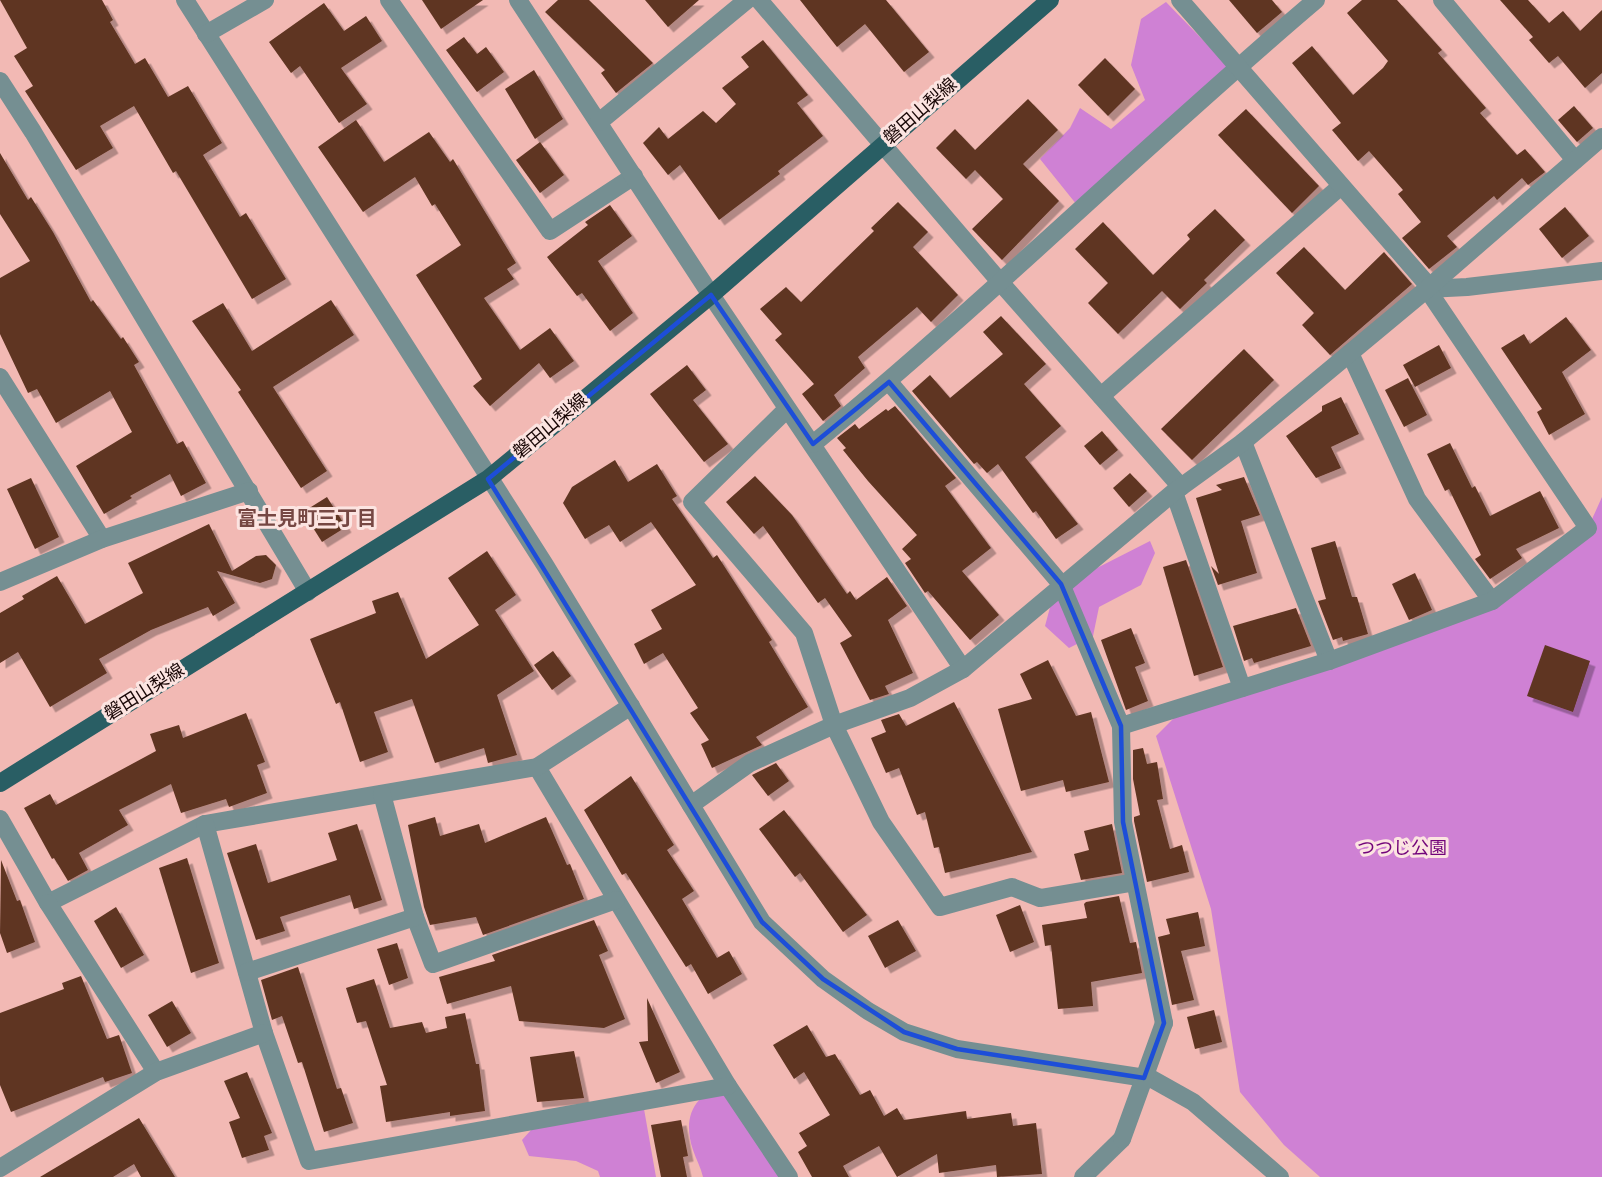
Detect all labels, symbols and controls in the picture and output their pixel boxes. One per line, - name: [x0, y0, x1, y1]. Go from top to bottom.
- street label: 磐田山梨線: [879, 74, 963, 150]
- street label: 磐田山梨線: [509, 389, 593, 465]
- district label: 富士見町三丁目: [237, 507, 377, 533]
- street label: 磐田山梨線: [101, 659, 189, 727]
- park label: つつじ公園: [1357, 838, 1447, 861]

